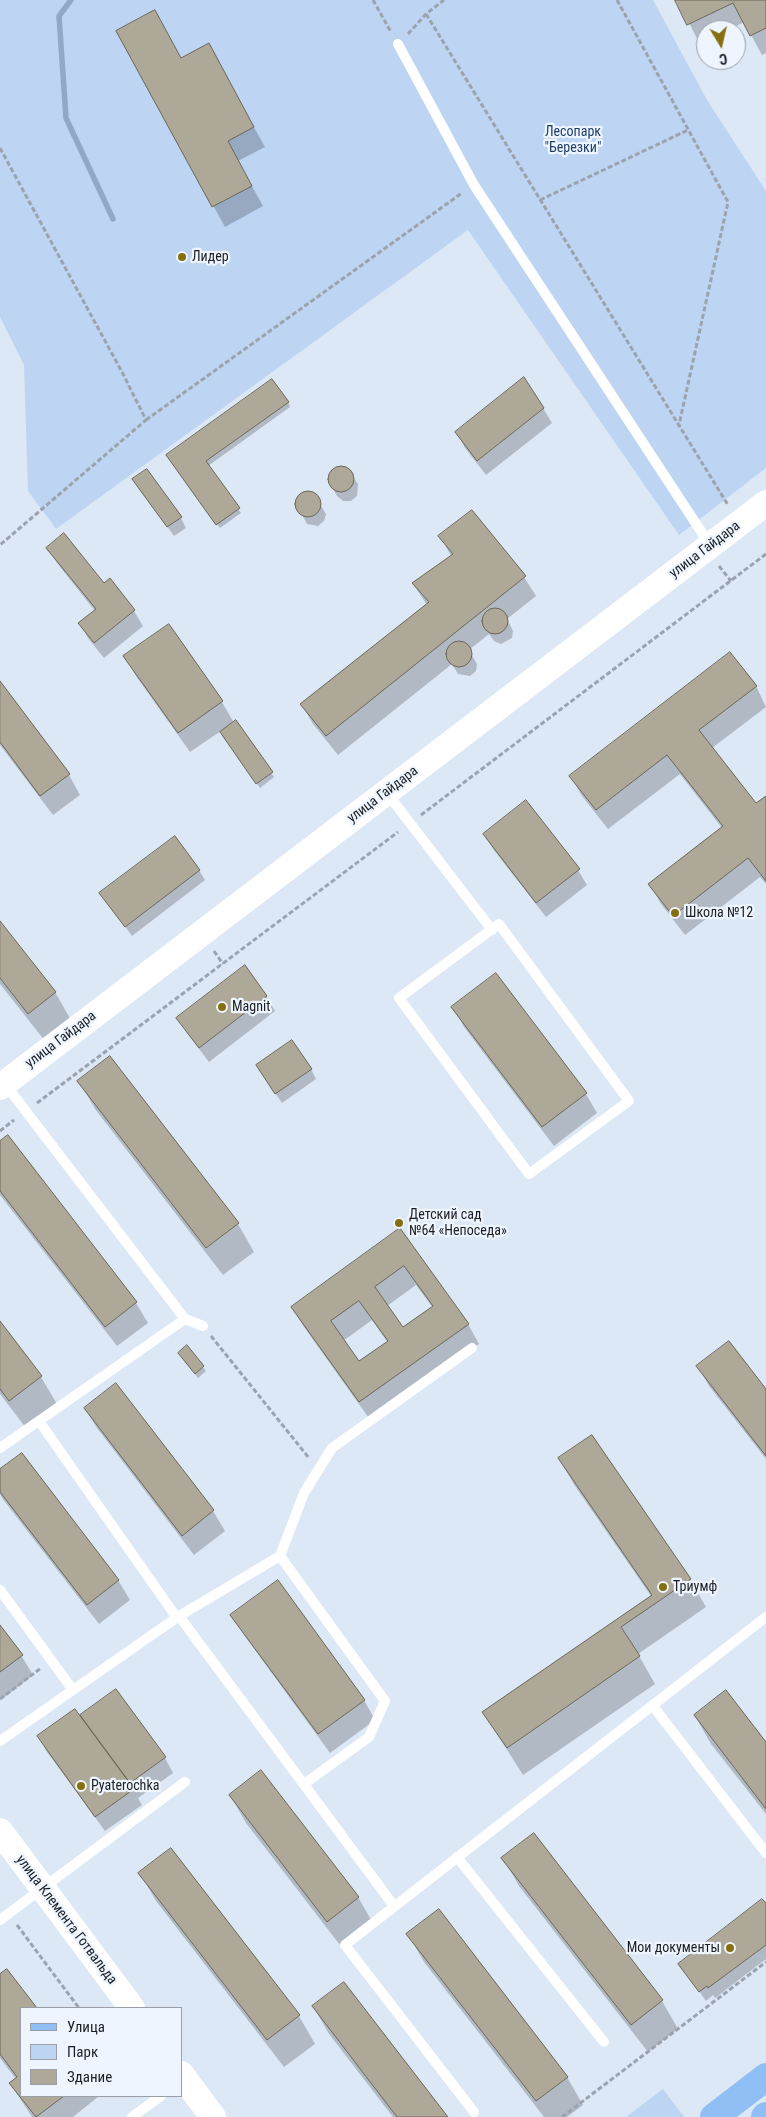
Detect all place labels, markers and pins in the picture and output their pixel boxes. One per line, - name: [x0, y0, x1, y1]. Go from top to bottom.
- place label: Лидер: [192, 249, 229, 265]
- marker: Лидер: [176, 251, 188, 263]
- place label: Школа №12: [685, 905, 753, 921]
- marker: Школа №12: [669, 907, 681, 919]
- place label: Magnit: [232, 999, 270, 1015]
- marker: Magnit: [216, 1001, 228, 1013]
- place label: Детский сад №64 «Непоседа»: [409, 1207, 507, 1240]
- marker: Детский сад №64 «Непоседа»: [393, 1217, 405, 1229]
- place label: Триумф: [673, 1579, 717, 1595]
- marker: Триумф: [657, 1581, 669, 1593]
- place label: Pyaterochka: [91, 1778, 159, 1794]
- marker: Pyaterochka: [75, 1780, 87, 1792]
- place label: Мои документы: [627, 1940, 720, 1956]
- marker: Мои документы: [724, 1942, 736, 1954]

